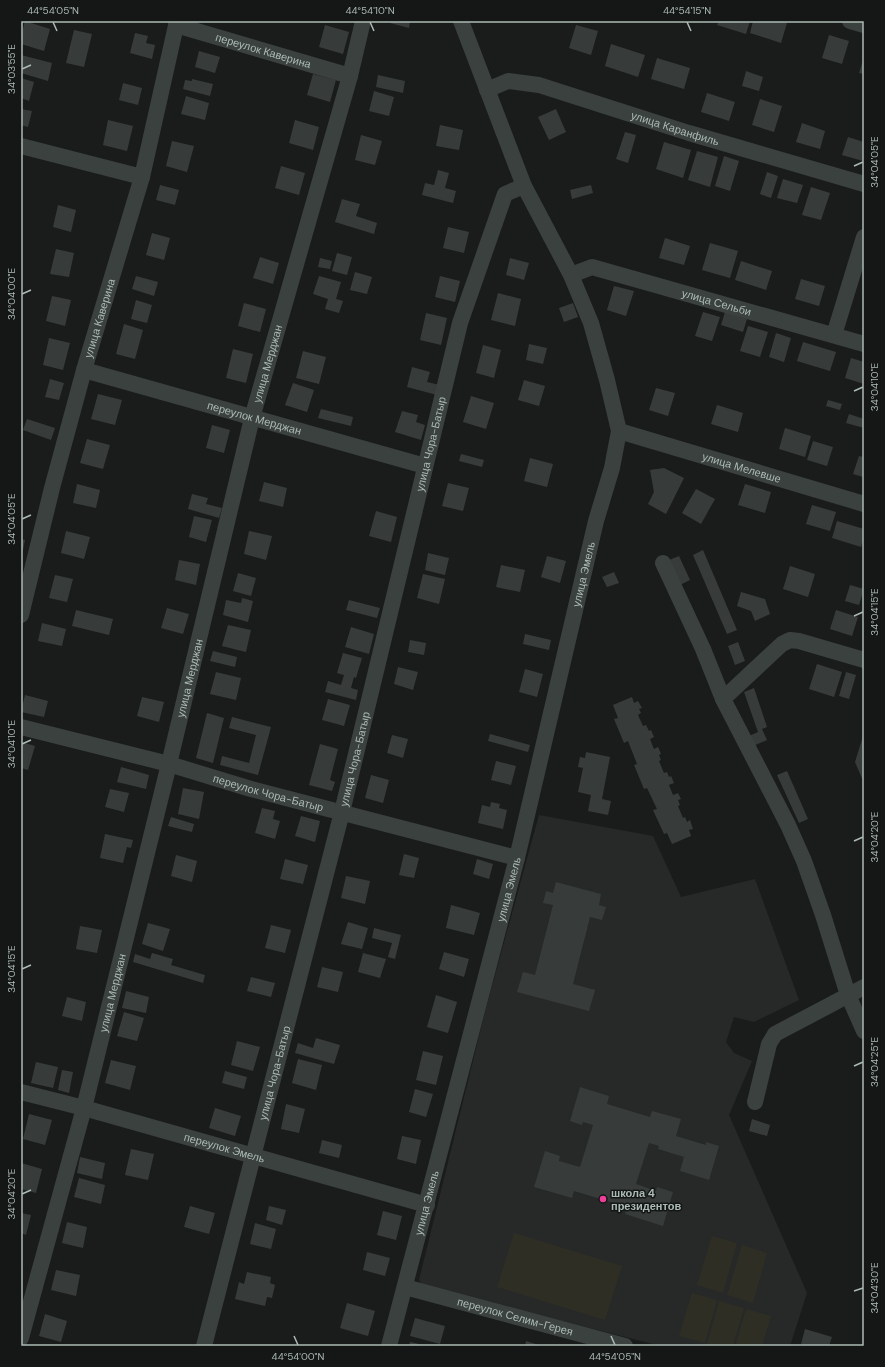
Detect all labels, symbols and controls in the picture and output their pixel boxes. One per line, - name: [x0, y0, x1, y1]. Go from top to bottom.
- text: 44°54'05"N: [27, 4, 79, 17]
- text: 44°54'10"N: [345, 4, 395, 17]
- text: 44°54'15"N: [663, 4, 711, 17]
- street label: переулок Каверина: [214, 30, 314, 71]
- text: 34°03'55"E: [5, 44, 18, 94]
- street label: улица Каранфиль: [629, 108, 721, 149]
- text: 34°04'05"E: [868, 136, 881, 188]
- text: 34°04'00"E: [5, 268, 18, 320]
- street label: улица Каверина: [81, 276, 118, 360]
- street label: улица Сельби: [680, 286, 753, 319]
- street label: улица Мерджан: [250, 323, 285, 404]
- text: 34°04'10"E: [868, 362, 881, 411]
- street label: улица Чора-Батыр: [413, 395, 449, 493]
- street label: переулок Мерджан: [206, 398, 303, 438]
- street label: улица Мелевше: [701, 449, 783, 486]
- text: 34°04'05"E: [5, 493, 18, 545]
- street label: улица Эмель: [569, 540, 598, 608]
- text: 34°04'15"E: [868, 588, 881, 636]
- street label: улица Мерджан: [173, 637, 206, 719]
- street label: улица Чора-Батыр: [337, 710, 373, 808]
- text: 34°04'10"E: [5, 719, 18, 768]
- street label: переулок Чора-Батыр: [211, 771, 325, 815]
- text: 34°04'20"E: [868, 811, 881, 862]
- street label: улица Эмель: [494, 855, 524, 923]
- text: 34°04'15"E: [5, 945, 18, 993]
- street label: улица Мерджан: [96, 952, 129, 1034]
- street label: улица Чора-Батыр: [256, 1024, 293, 1122]
- text: 34°04'25"E: [868, 1037, 881, 1087]
- street label: переулок Эмель: [183, 1130, 267, 1166]
- text: 34°04'20"E: [5, 1168, 18, 1219]
- street label: улица Эмель: [411, 1169, 442, 1237]
- place label: школа 4 президентов: [611, 1186, 681, 1213]
- marker: школа 4 президентов: [598, 1194, 608, 1204]
- text: 34°04'30"E: [868, 1262, 881, 1314]
- street label: переулок Селим-Герея: [456, 1294, 575, 1339]
- text: 44°54'00"N: [272, 1350, 324, 1363]
- text: 44°54'05"N: [589, 1350, 641, 1363]

